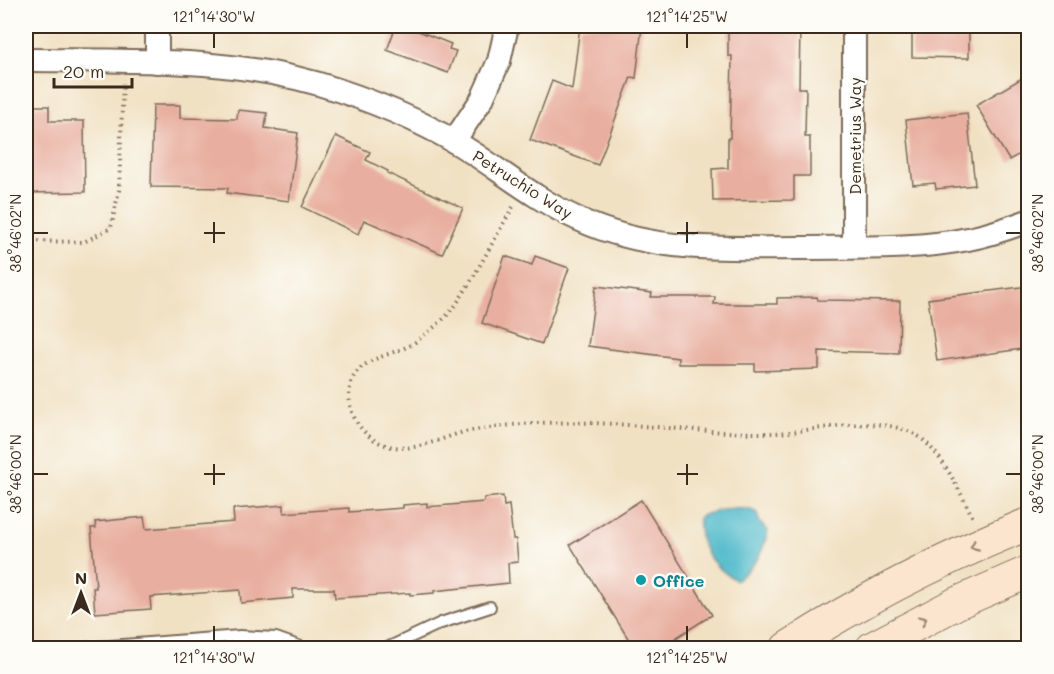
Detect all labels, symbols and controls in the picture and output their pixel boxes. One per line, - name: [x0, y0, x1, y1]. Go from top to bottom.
- text: 121°14'30"W: [173, 6, 255, 26]
- text: 121°14'25"W: [646, 6, 728, 26]
- scale bar: [54, 51, 132, 89]
- text: 20 m: [63, 59, 104, 83]
- street label: Demetrius Way: [844, 77, 865, 195]
- street label: Petruchio Way: [469, 145, 577, 223]
- text: 38°46'02"N: [5, 194, 25, 272]
- text: 38°46'02"N: [1027, 194, 1047, 272]
- text: 38°46'00"N: [5, 434, 25, 514]
- text: 38°46'00"N: [1027, 434, 1047, 514]
- one-way arrow: [970, 539, 981, 551]
- north arrow: [51, 563, 111, 623]
- text: N: [75, 567, 87, 588]
- place label: Office: [653, 570, 704, 591]
- marker: Office: [634, 573, 648, 587]
- one-way arrow: [917, 616, 927, 627]
- text: 121°14'30"W: [173, 647, 255, 667]
- text: 121°14'25"W: [646, 647, 728, 667]

